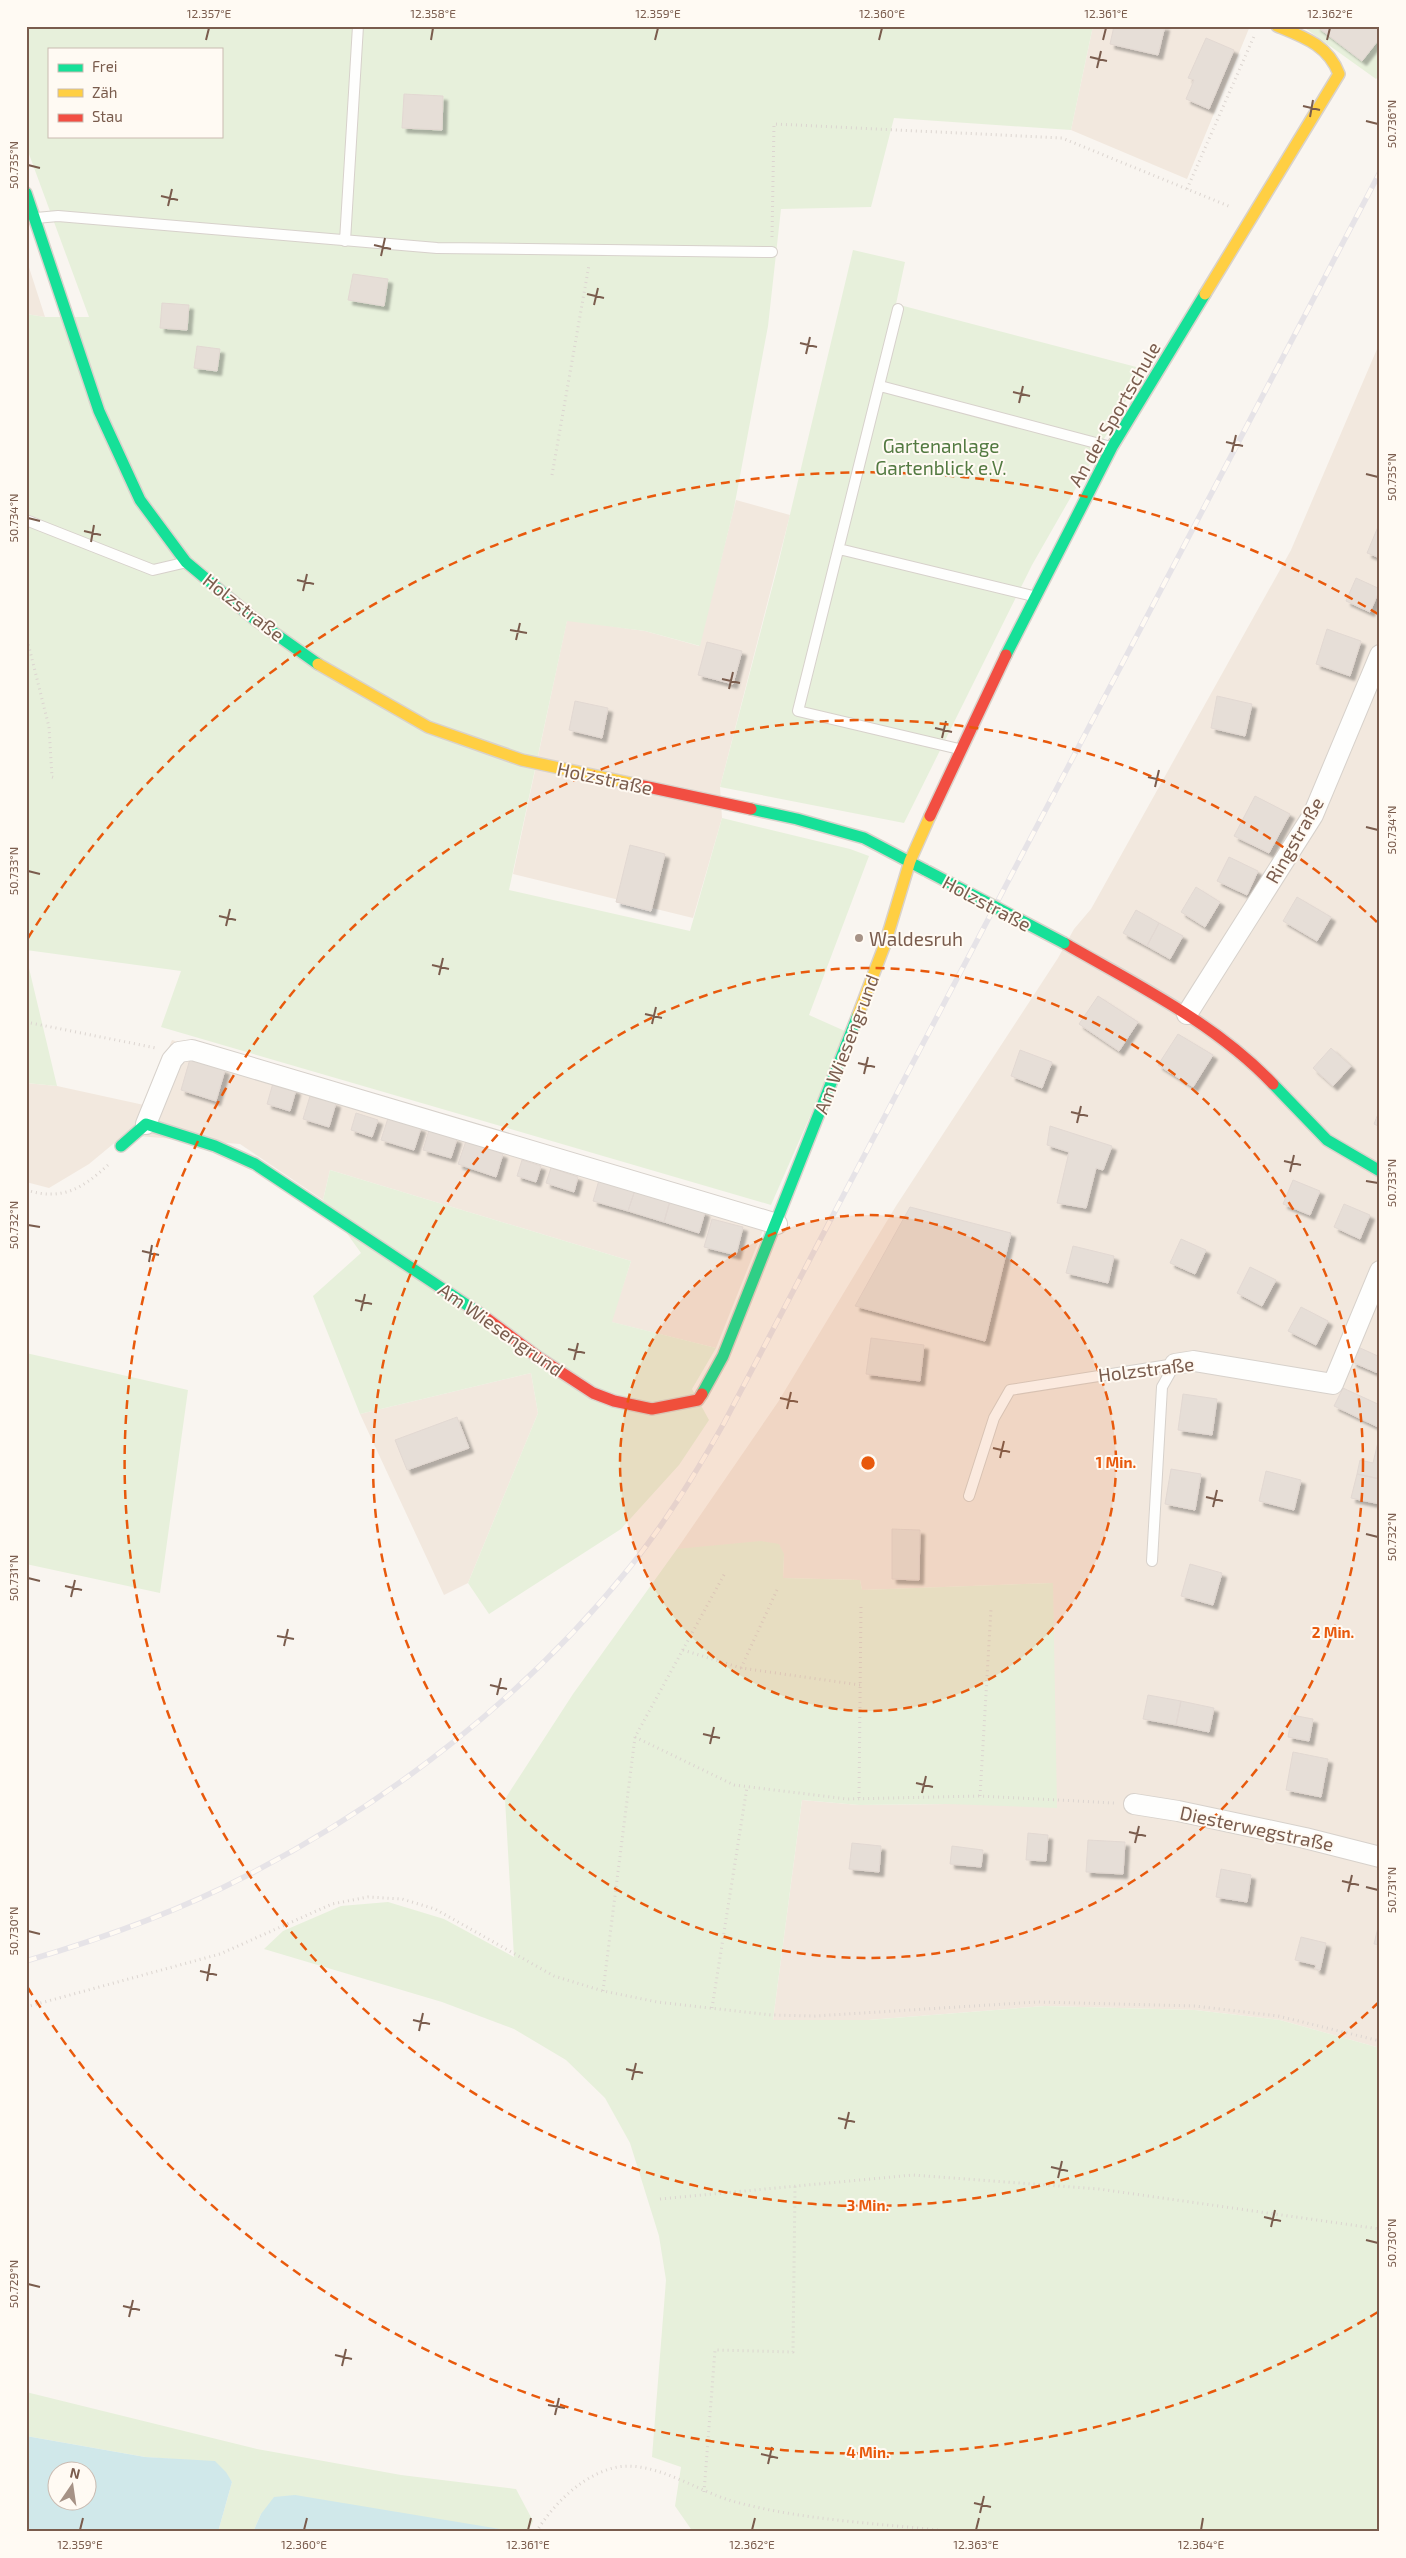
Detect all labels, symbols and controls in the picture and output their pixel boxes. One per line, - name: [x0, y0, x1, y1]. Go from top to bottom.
- text: 12.357°E: [187, 6, 232, 20]
- text: 12.358°E: [410, 6, 456, 20]
- text: 12.359°E: [635, 6, 681, 20]
- text: 12.360°E: [859, 6, 905, 20]
- text: 12.361°E: [1084, 6, 1128, 20]
- text: 12.362°E: [1307, 6, 1353, 20]
- legend: [48, 48, 222, 138]
- text: Frei: [92, 57, 117, 75]
- text: Zäh: [92, 83, 117, 101]
- text: 50.736°N: [1384, 100, 1398, 148]
- text: Stau: [92, 107, 123, 125]
- text: 50.735°N: [6, 141, 20, 189]
- street label: An der Sportschule: [1063, 337, 1165, 491]
- park label: Gartenanlage Gartenblick e.V.: [875, 434, 1007, 479]
- text: 50.735°N: [1384, 453, 1398, 501]
- text: 50.734°N: [6, 494, 20, 543]
- street label: Holzstraße: [199, 568, 289, 646]
- street label: Holzstraße: [555, 757, 655, 799]
- street label: Ringstraße: [1260, 793, 1328, 887]
- text: 50.734°N: [1384, 806, 1398, 855]
- text: 50.733°N: [6, 847, 20, 895]
- street label: Holzstraße: [939, 870, 1035, 936]
- place label: Waldesruh: [869, 927, 963, 950]
- marker: Waldesruh: [853, 932, 865, 944]
- street label: Am Wiesengrund: [809, 971, 883, 1117]
- text: 50.733°N: [1384, 1159, 1398, 1207]
- text: 50.732°N: [6, 1201, 20, 1249]
- street label: Am Wiesengrund: [434, 1277, 568, 1381]
- street label: Holzstraße: [1097, 1352, 1195, 1386]
- text: 1 Min.: [1096, 1453, 1136, 1471]
- centre of rings: [859, 1454, 877, 1472]
- text: 50.732°N: [1384, 1513, 1398, 1561]
- text: 50.731°N: [6, 1555, 20, 1601]
- text: 2 Min.: [1312, 1623, 1354, 1641]
- street label: Diesterwegstraße: [1178, 1800, 1336, 1856]
- text: 50.731°N: [1384, 1867, 1398, 1913]
- text: 50.730°N: [6, 1907, 20, 1955]
- text: 3 Min.: [847, 2196, 889, 2214]
- text: 50.730°N: [1384, 2219, 1398, 2267]
- text: 50.729°N: [6, 2260, 20, 2308]
- text: 4 Min.: [846, 2443, 890, 2461]
- north arrow: [48, 2460, 98, 2510]
- text: N: [68, 2463, 82, 2482]
- text: 12.359°E: [57, 2537, 103, 2551]
- text: 12.360°E: [281, 2537, 327, 2551]
- text: 12.361°E: [506, 2537, 550, 2551]
- text: 12.362°E: [729, 2537, 775, 2551]
- text: 12.363°E: [953, 2537, 999, 2551]
- text: 12.364°E: [1178, 2537, 1224, 2551]

